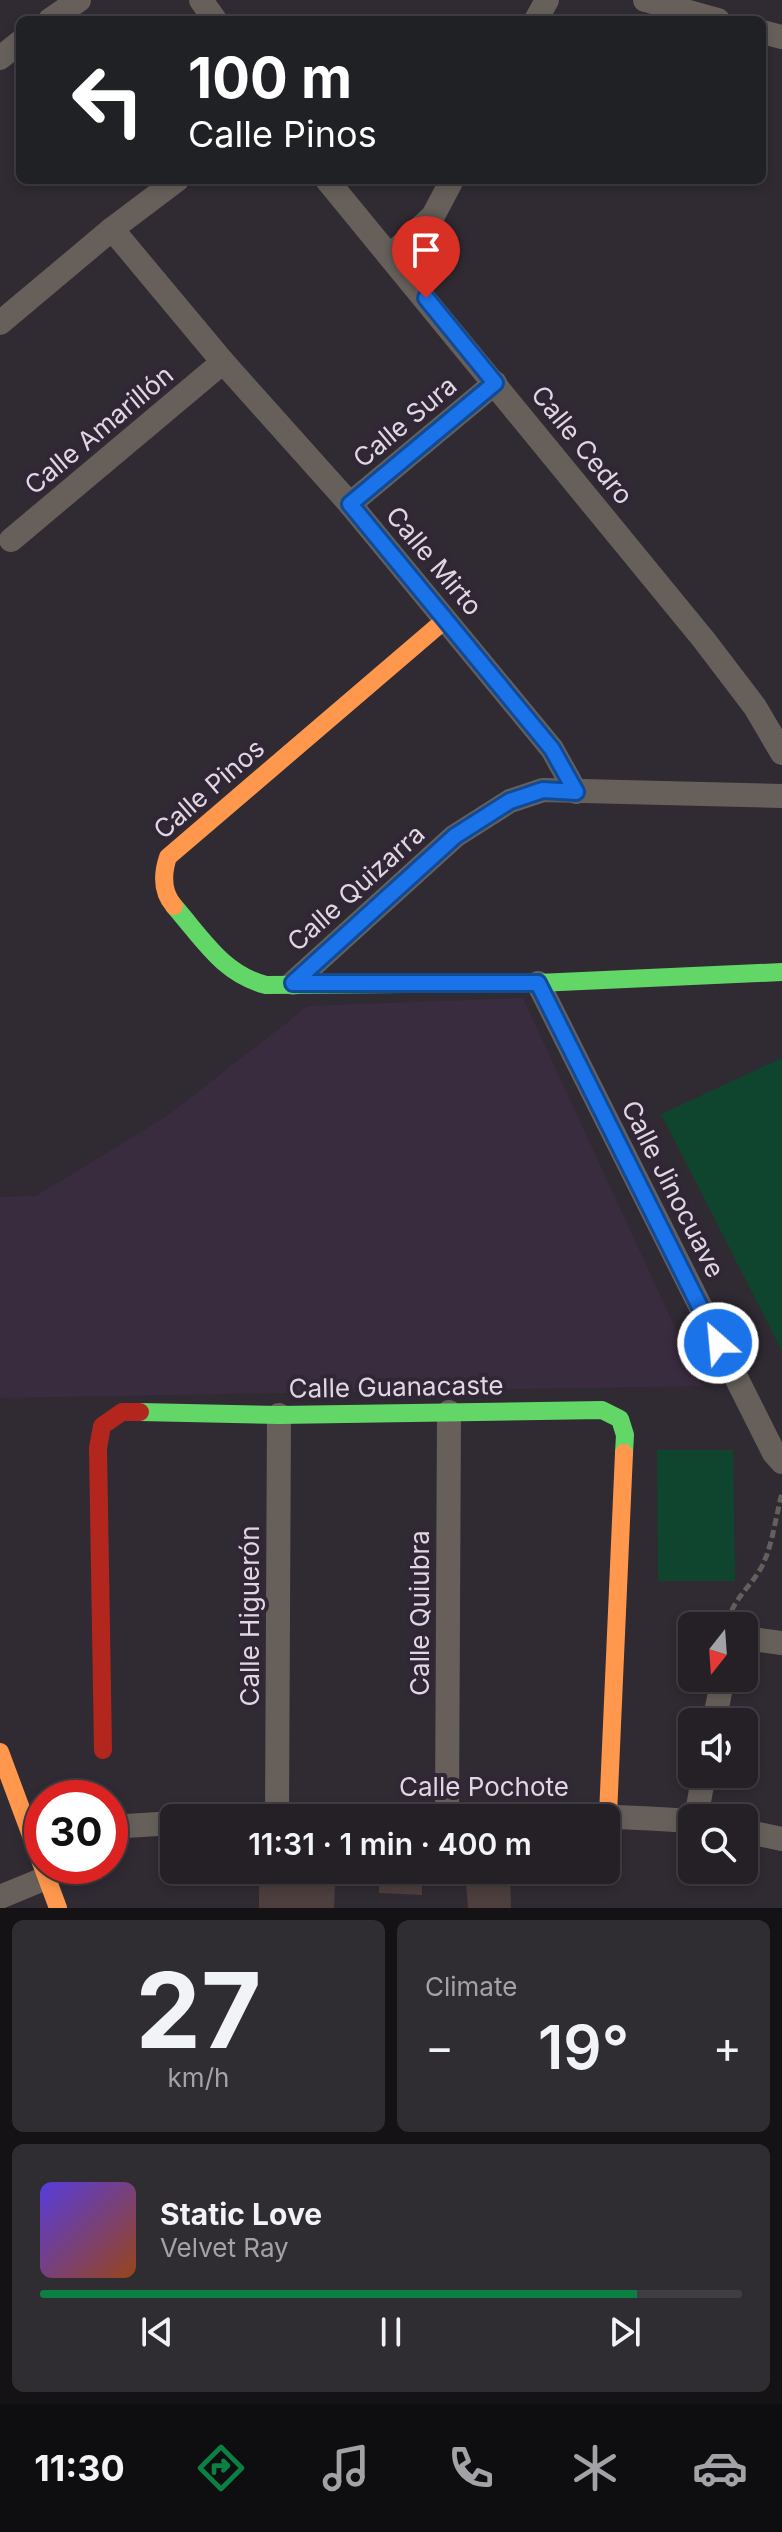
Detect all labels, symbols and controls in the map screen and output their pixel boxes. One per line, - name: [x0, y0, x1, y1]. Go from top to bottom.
- text: 100 m: [188, 44, 352, 112]
- icon: left: [56, 48, 160, 152]
- text: Calle Pinos: [188, 112, 377, 156]
- pin: [392, 216, 460, 298]
- icon: arrive: [404, 228, 448, 272]
- street label: Calle Amarillón: [18, 359, 179, 501]
- street label: Calle Sura: [347, 370, 463, 474]
- street label: Calle Cedro: [525, 379, 640, 510]
- street label: Calle Mirto: [380, 500, 489, 621]
- street label: Calle Pinos: [147, 732, 270, 845]
- street label: Calle Quizarra: [281, 818, 431, 957]
- street label: Calle Jinocuave: [615, 1095, 731, 1282]
- position arrow: [676, 1301, 760, 1385]
- street label: Calle Guanacaste: [288, 1369, 504, 1404]
- street label: Calle Higuerón: [234, 1525, 265, 1707]
- street label: Calle Quiubra: [404, 1530, 435, 1696]
- north arrow: [678, 1612, 758, 1692]
- map controls: [678, 1612, 758, 1884]
- button: sound: [678, 1708, 758, 1788]
- street label: Calle Pochote: [399, 1771, 569, 1802]
- speed limit sign: 30: [24, 1780, 128, 1884]
- button: search: [678, 1804, 758, 1884]
- text: 11:31 · 1 min · 400 m: [248, 1826, 532, 1862]
- text: 27: [136, 1947, 262, 2073]
- text: Climate: [425, 1971, 517, 2002]
- text: 19°: [538, 2011, 629, 2083]
- text: −: [425, 2020, 454, 2074]
- text: +: [713, 2020, 742, 2074]
- text: km/h: [168, 2062, 229, 2093]
- text: Static Love: [160, 2196, 322, 2232]
- text: Velvet Ray: [160, 2232, 289, 2263]
- icon: previous: [135, 2310, 179, 2354]
- icon: pause: [369, 2310, 413, 2354]
- icon: next: [603, 2310, 647, 2354]
- icon: directions: [193, 2440, 249, 2496]
- icon: music: [318, 2440, 374, 2496]
- icon: phone: [443, 2440, 499, 2496]
- icon: climate: [567, 2440, 623, 2496]
- icon: car: [692, 2440, 748, 2496]
- text: 11:30: [34, 2446, 125, 2490]

